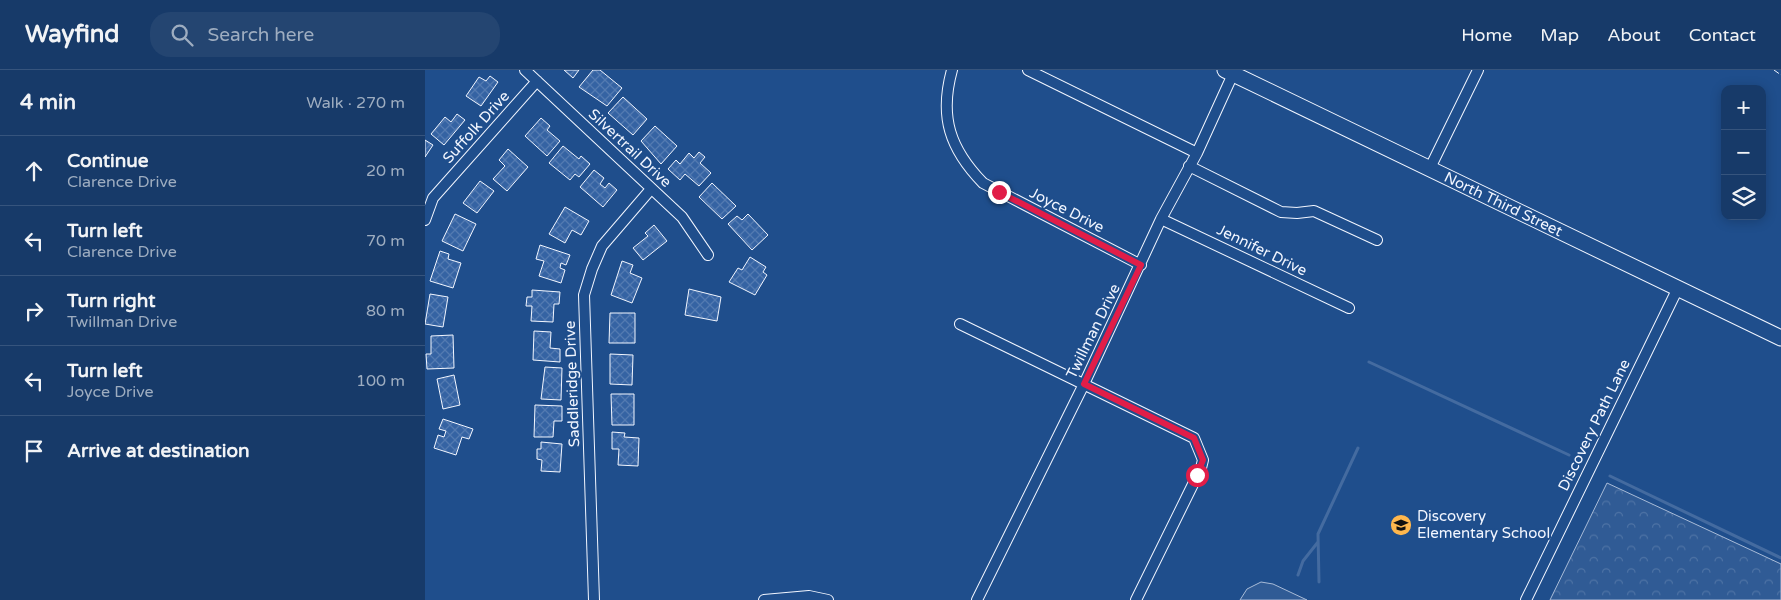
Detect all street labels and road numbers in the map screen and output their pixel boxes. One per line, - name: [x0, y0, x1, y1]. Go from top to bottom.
- street label: Suffolk Drive: [439, 87, 513, 167]
- street label: Silvertrail Drive: [585, 105, 675, 191]
- street label: North Third Street: [1441, 168, 1566, 240]
- street label: Joyce Drive: [1027, 184, 1107, 236]
- street label: Jennifer Drive: [1214, 220, 1310, 280]
- street label: Twillman Drive: [1062, 281, 1124, 381]
- street label: Saddleridge Drive: [561, 320, 583, 448]
- street label: Discovery Path Lane: [1554, 356, 1634, 494]

